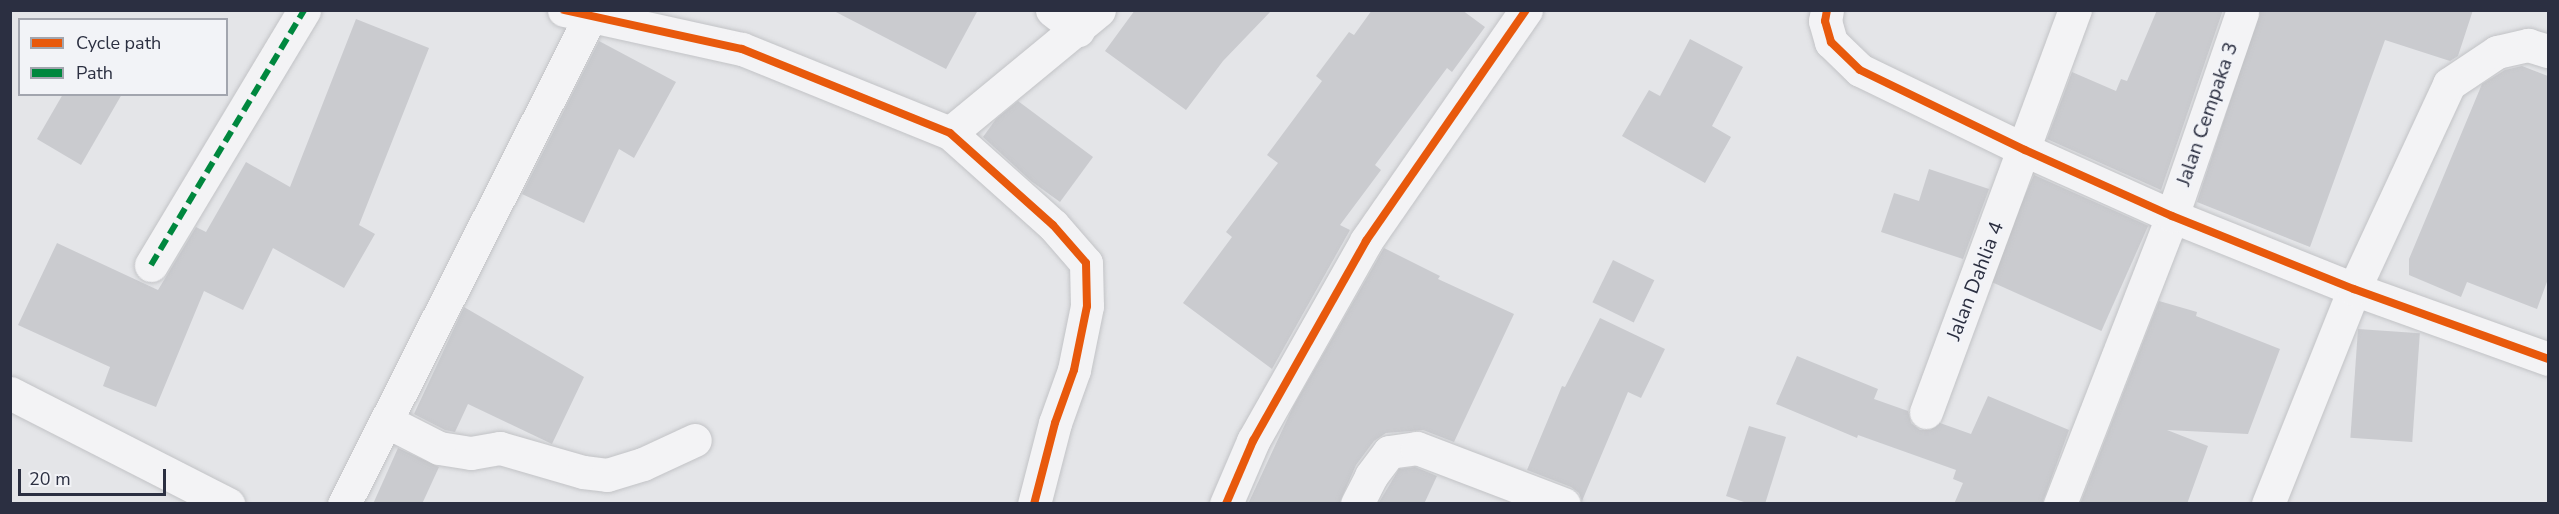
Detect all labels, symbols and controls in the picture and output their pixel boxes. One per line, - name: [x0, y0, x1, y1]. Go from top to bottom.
- legend: [18, 18, 228, 96]
- text: Cycle path: [76, 31, 161, 55]
- street label: Jalan Cempaka 3: [2171, 39, 2243, 189]
- text: Path: [76, 61, 113, 85]
- street label: Jalan Dahlia 4: [1941, 218, 2009, 344]
- scale bar: [21, 457, 170, 495]
- text: 20 m: [29, 467, 71, 491]

